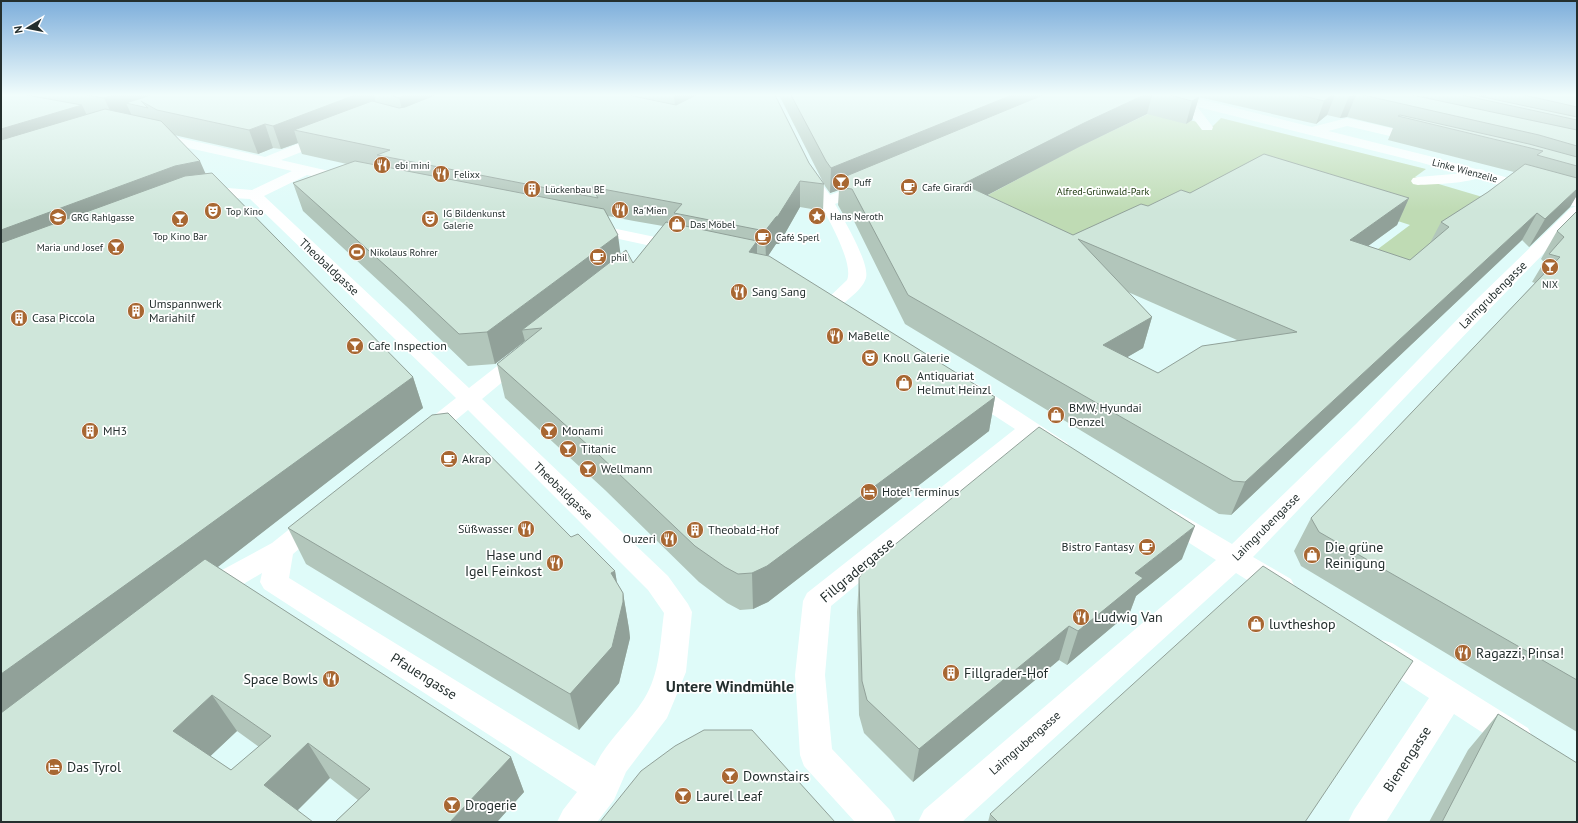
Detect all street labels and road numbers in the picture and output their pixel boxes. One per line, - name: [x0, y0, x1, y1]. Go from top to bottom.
- street label: Linke Wienzeile: [1431, 156, 1499, 185]
- street label: Theobaldgasse: [296, 235, 362, 298]
- street label: Laimgrubengasse: [1456, 258, 1530, 332]
- street label: Theobaldgasse: [531, 459, 596, 523]
- street label: Laimgrubengasse: [1229, 490, 1303, 564]
- street label: Fillgradergasse: [816, 534, 898, 606]
- street label: Pfauengasse: [387, 649, 461, 703]
- street label: Laimgrubengasse: [986, 708, 1063, 778]
- street label: Bienengasse: [1379, 723, 1435, 795]

